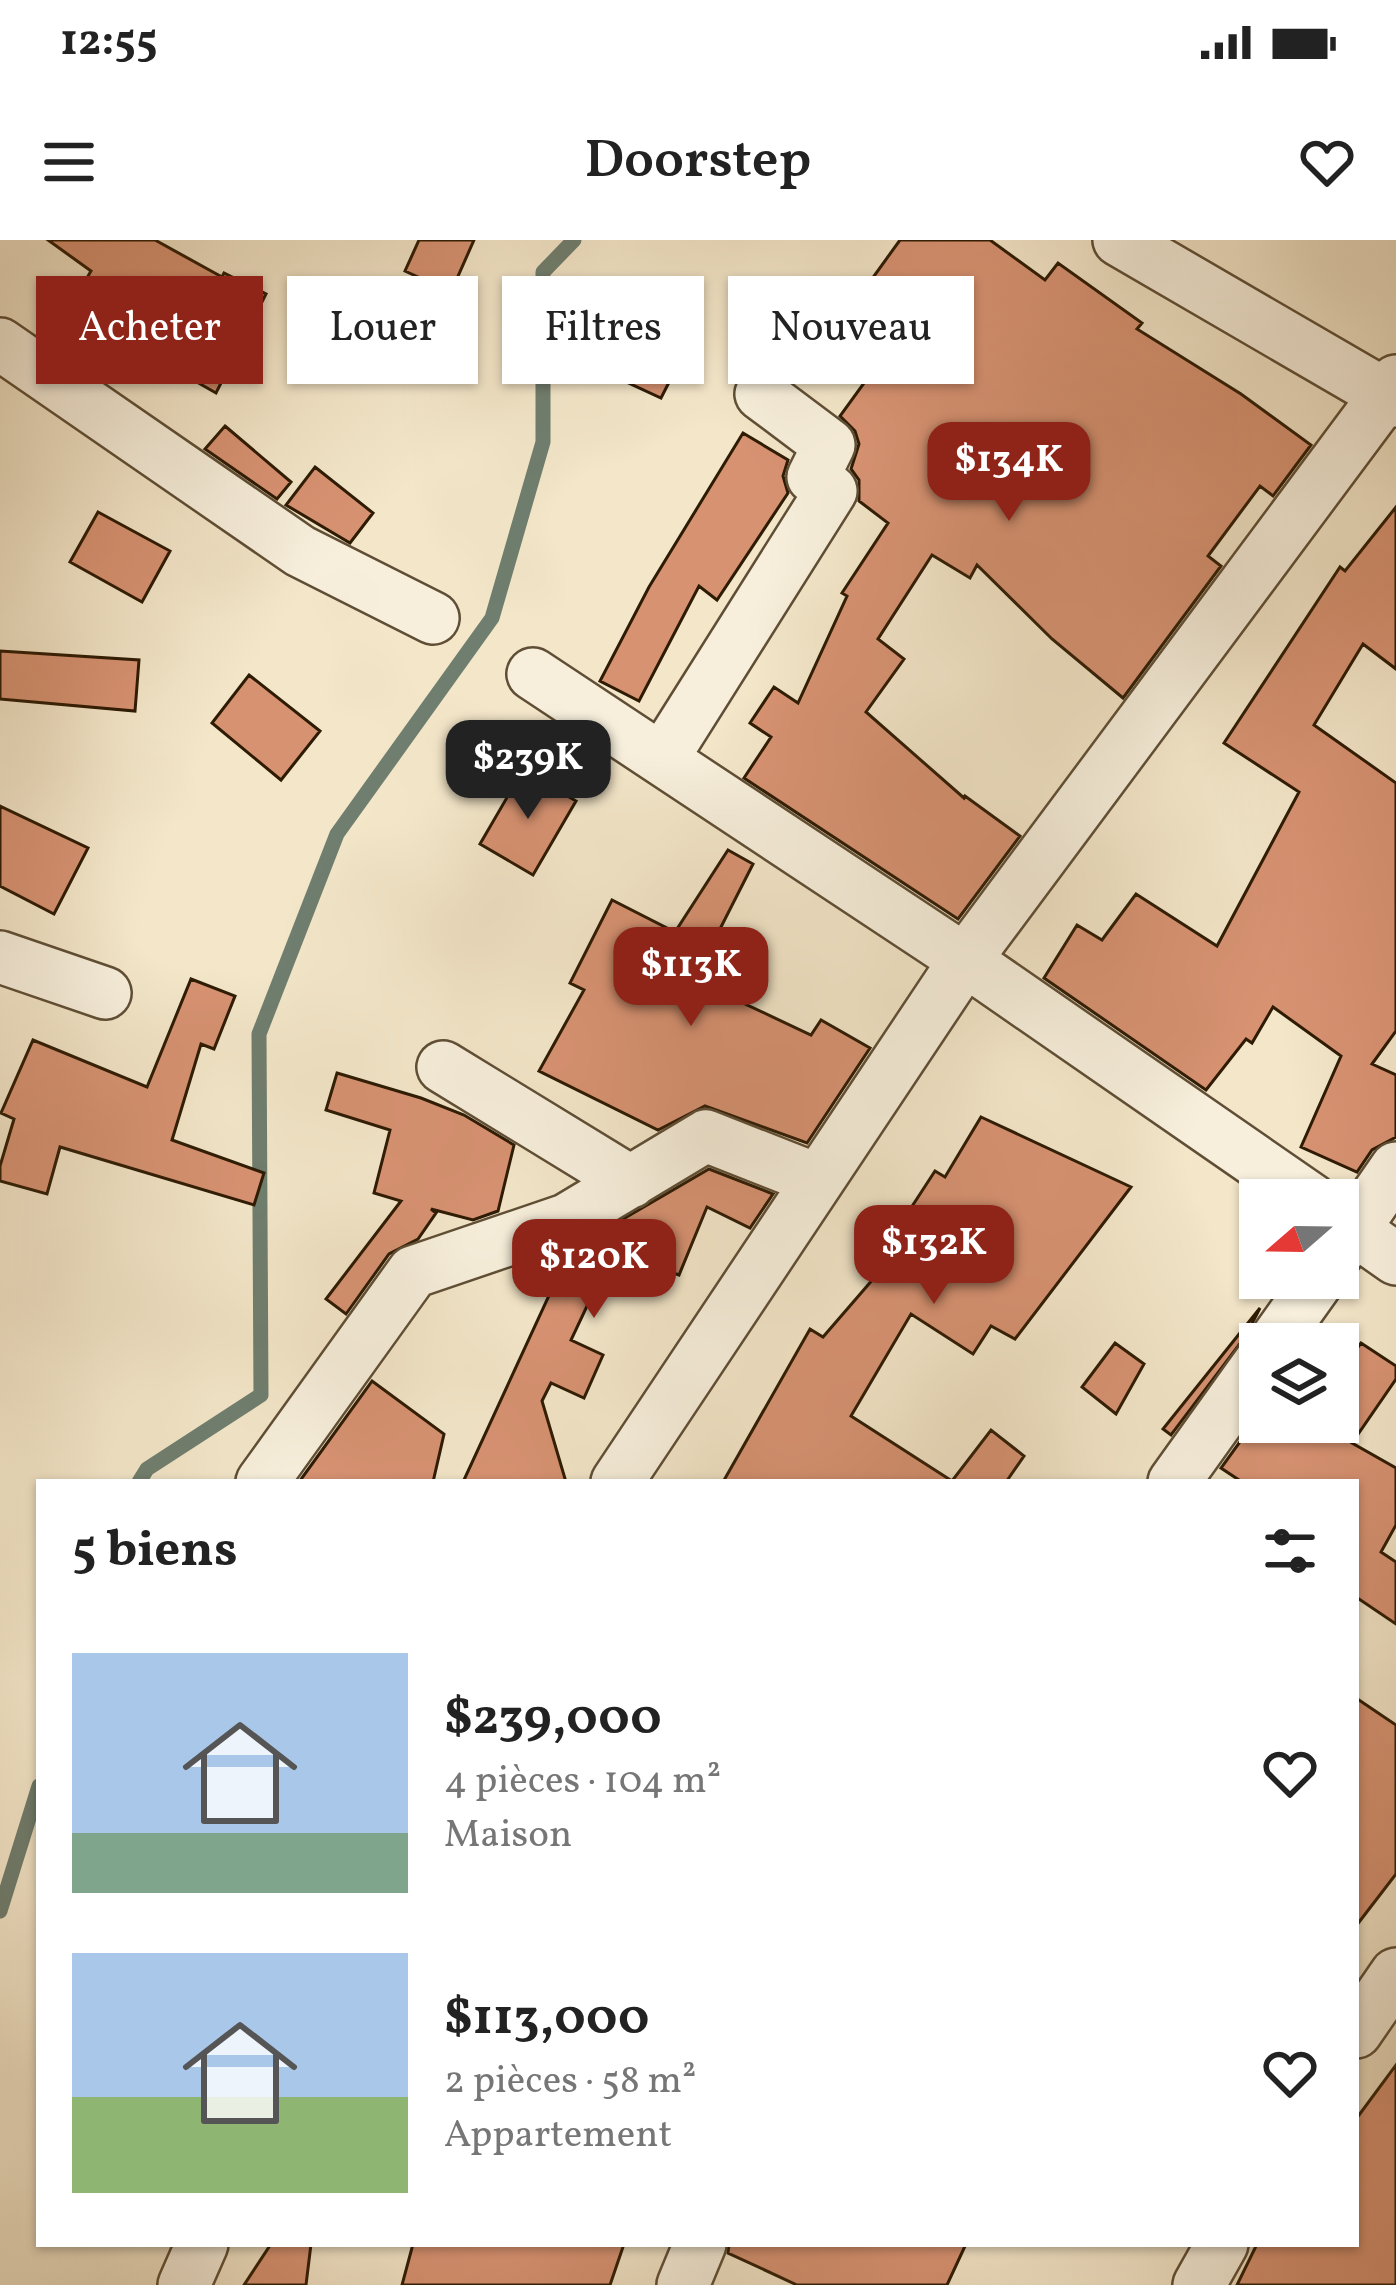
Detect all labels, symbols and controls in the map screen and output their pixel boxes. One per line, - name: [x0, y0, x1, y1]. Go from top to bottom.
- text: 12:55: [60, 11, 158, 74]
- text: Doorstep: [585, 125, 811, 200]
- icon: menu: [36, 129, 102, 195]
- icon: heart: [1294, 129, 1360, 195]
- chip: Acheter: [36, 276, 263, 384]
- chip: Louer: [287, 276, 478, 384]
- chip: Filtres: [502, 276, 704, 384]
- chip: Nouveau: [728, 276, 974, 384]
- pin: $134K: [925, 422, 1093, 524]
- text: $134K: [954, 434, 1064, 488]
- pin: $239K: [444, 720, 612, 822]
- text: $239K: [473, 732, 583, 786]
- pin: $113K: [607, 927, 775, 1029]
- text: $113K: [640, 939, 742, 993]
- north arrow: [1239, 1179, 1359, 1299]
- map controls: [1239, 1179, 1359, 1443]
- pin: $132K: [850, 1205, 1018, 1307]
- text: $132K: [881, 1217, 987, 1271]
- pin: $120K: [510, 1219, 678, 1321]
- text: $120K: [539, 1231, 649, 1285]
- button: layers: [1239, 1323, 1359, 1443]
- text: 5 biens: [72, 1516, 238, 1587]
- icon: filters: [1257, 1518, 1323, 1584]
- text: $239,000: [444, 1684, 662, 1755]
- icon: home: [168, 1701, 312, 1845]
- icon: heart: [1257, 1740, 1323, 1806]
- text: 4 pièces · 104 m²: [444, 1755, 721, 1809]
- text: Maison: [444, 1809, 572, 1863]
- text: $113,000: [444, 1984, 649, 2055]
- icon: home: [168, 2001, 312, 2145]
- icon: heart: [1257, 2040, 1323, 2106]
- text: 2 pièces · 58 m²: [444, 2055, 697, 2109]
- text: Appartement: [444, 2109, 672, 2163]

